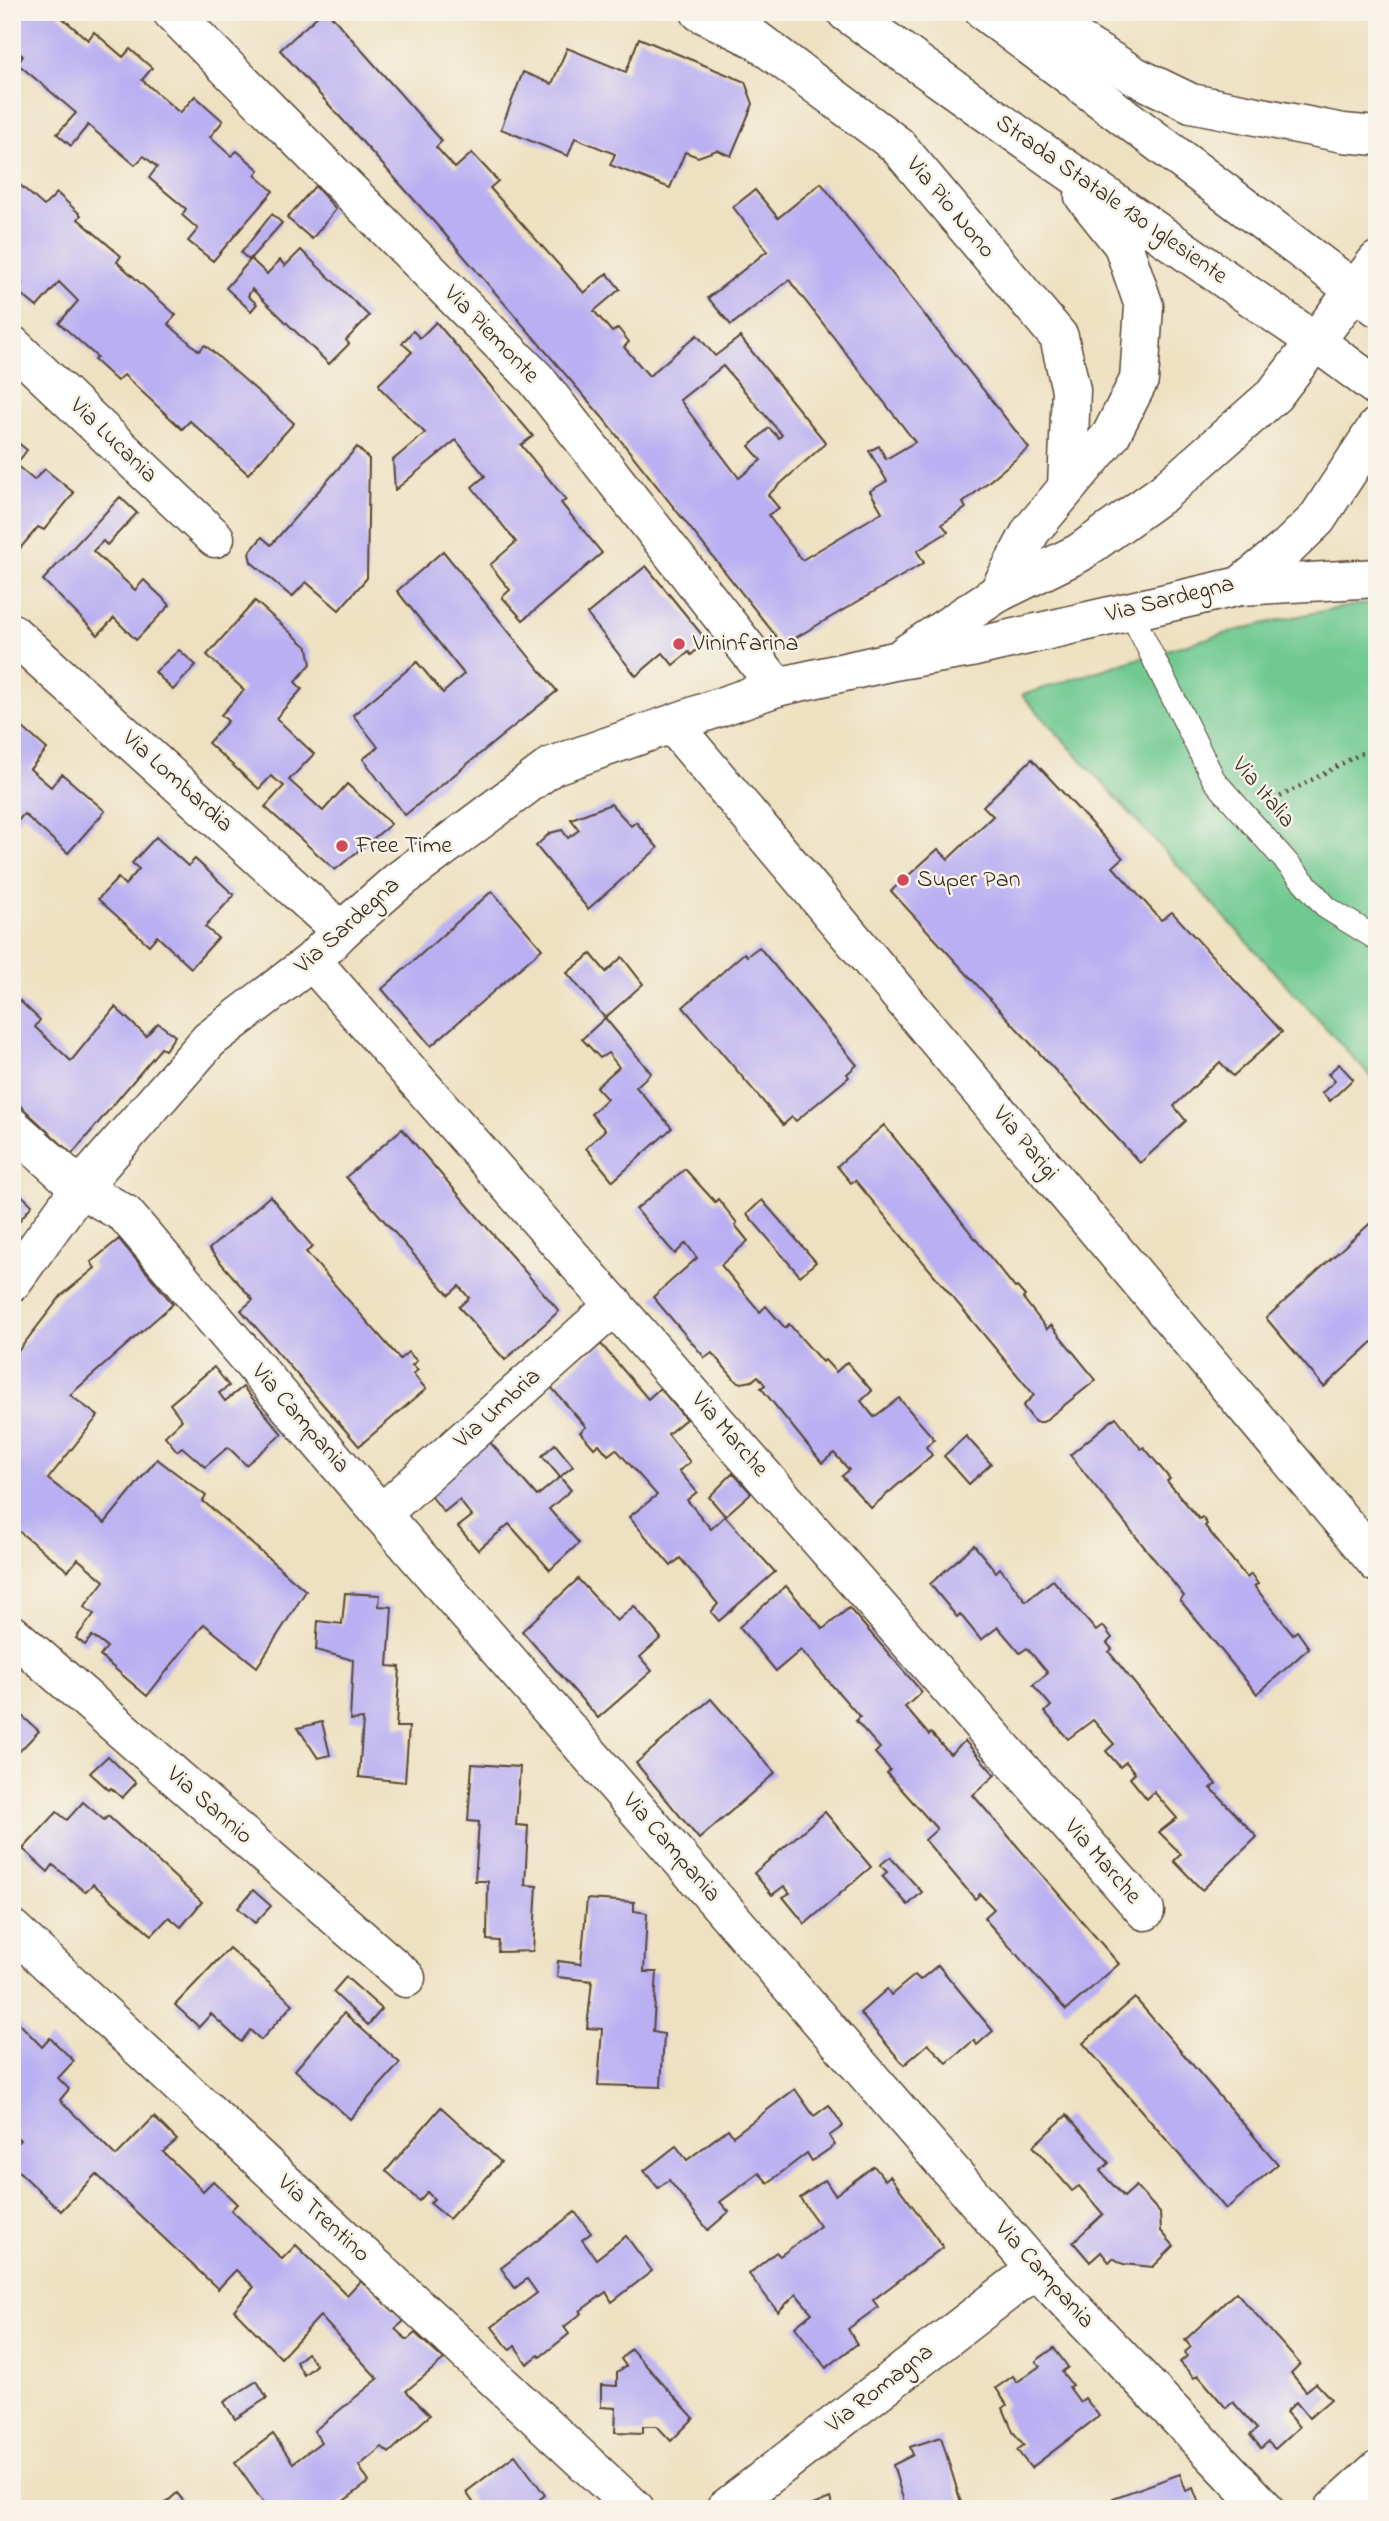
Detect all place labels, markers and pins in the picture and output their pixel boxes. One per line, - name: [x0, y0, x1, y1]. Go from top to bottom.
- place label: Vininfarina: [692, 627, 798, 662]
- marker: Vininfarina: [671, 636, 687, 652]
- place label: Free Time: [355, 829, 452, 864]
- marker: Free Time: [334, 838, 350, 854]
- place label: Super Pan: [917, 863, 1021, 898]
- marker: Super Pan: [895, 872, 911, 888]

